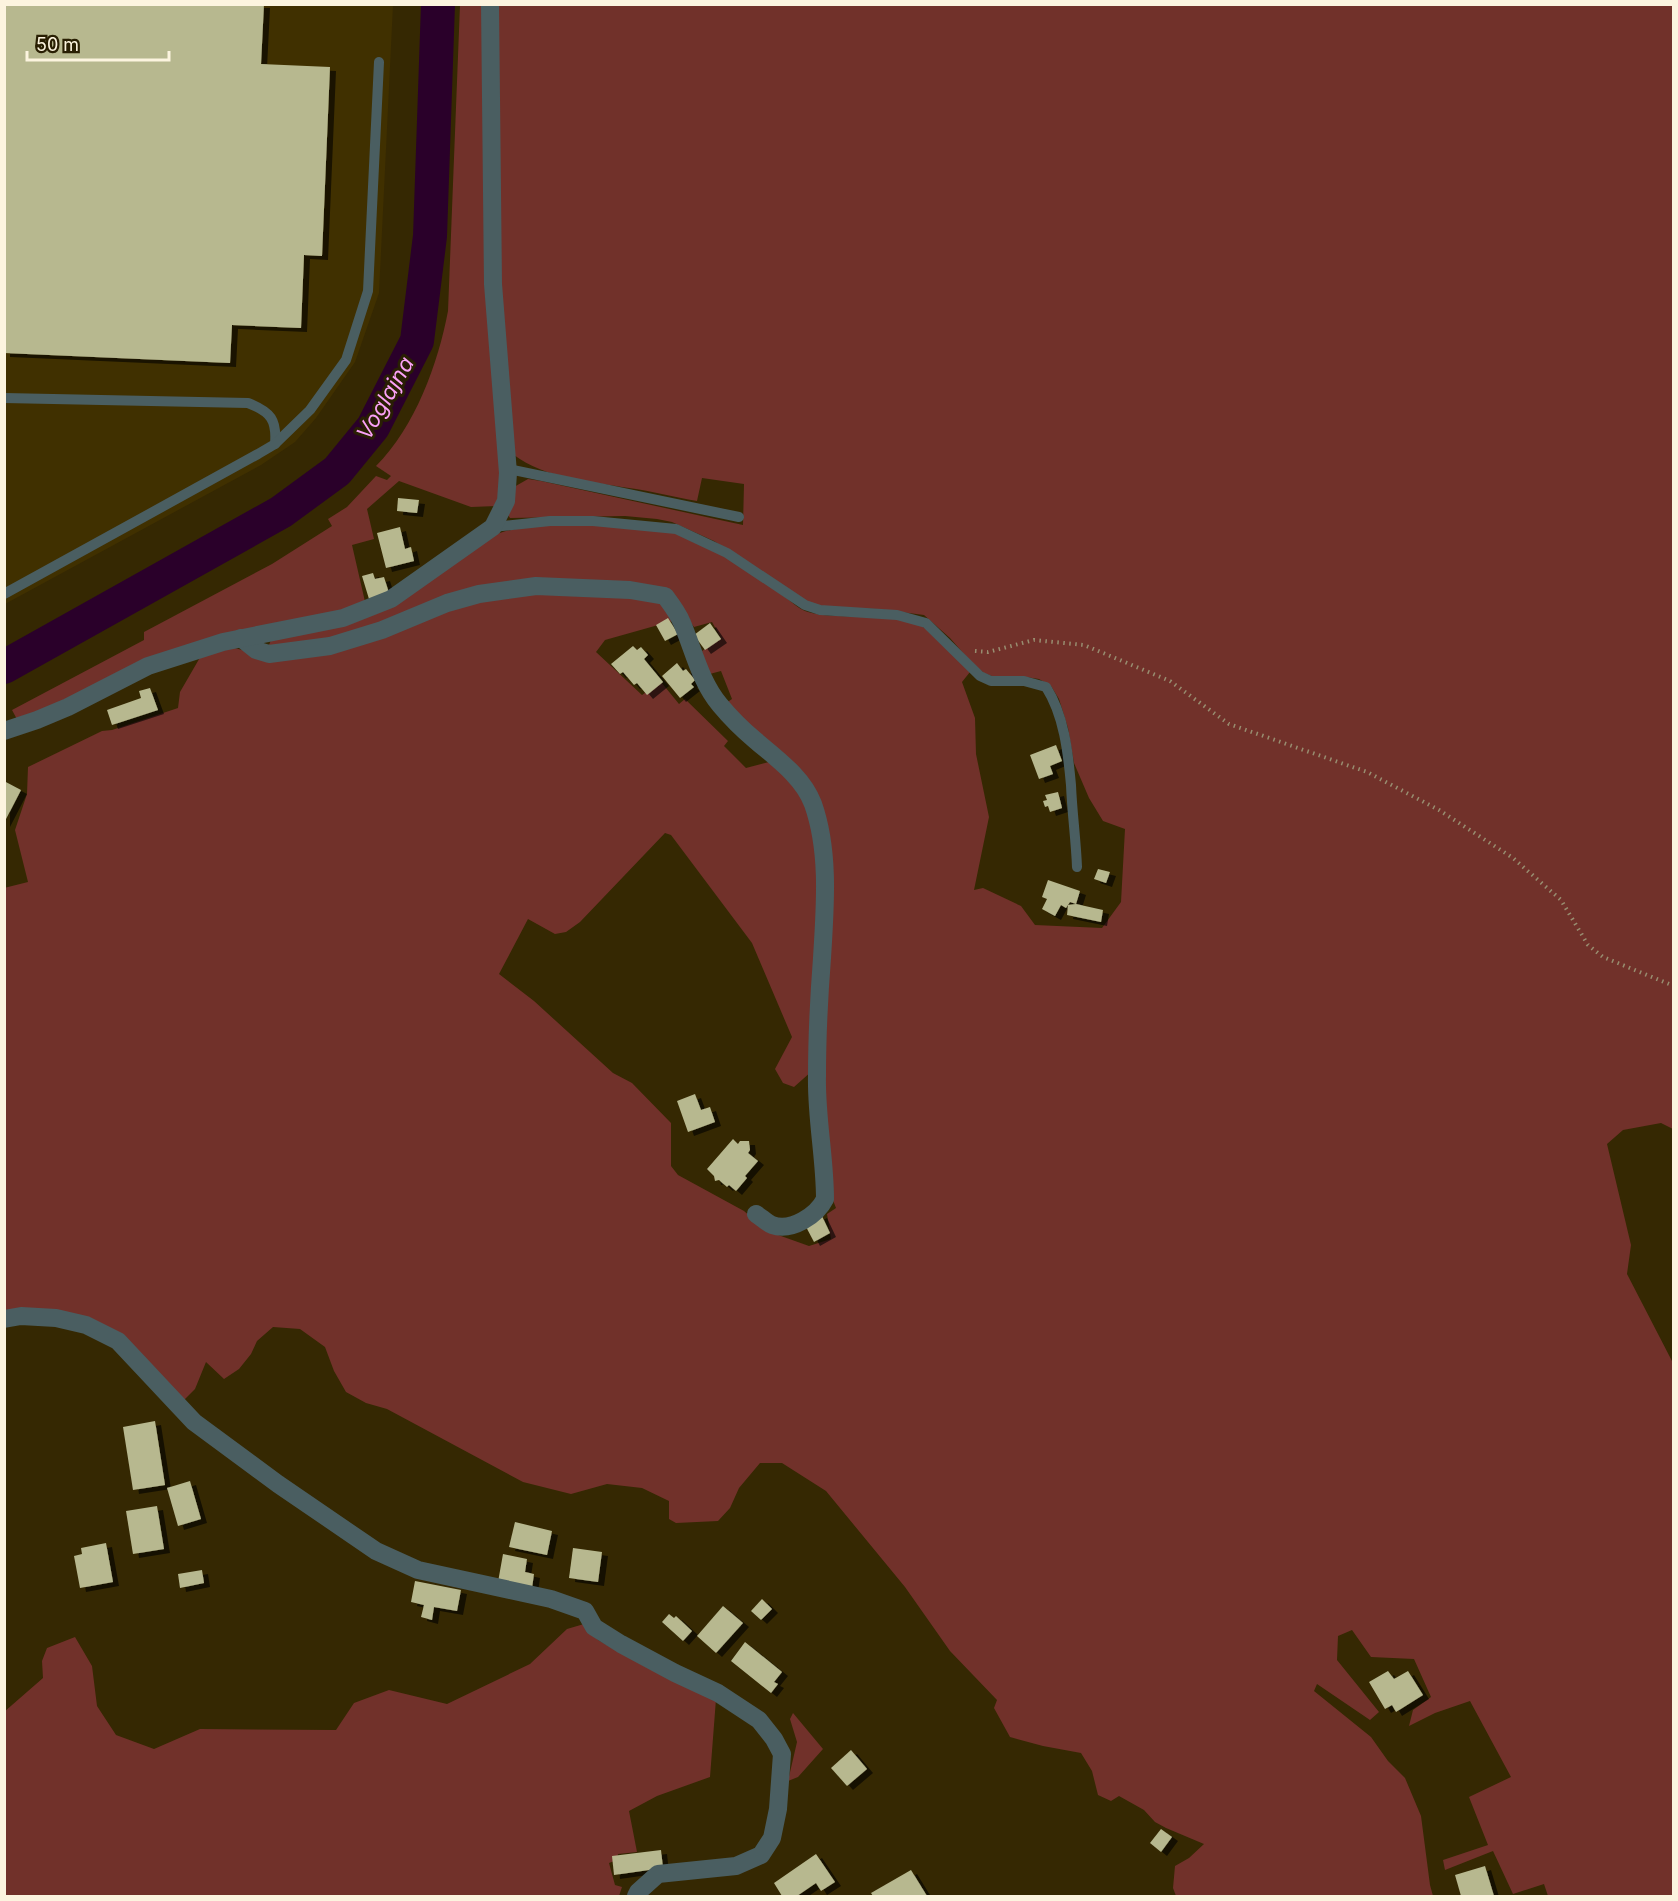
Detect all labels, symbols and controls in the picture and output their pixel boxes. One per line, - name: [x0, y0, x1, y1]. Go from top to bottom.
- scale bar: [27, 24, 170, 62]
- text: 50 m: [36, 34, 79, 55]
- water label: Voglajna: [351, 352, 419, 444]

